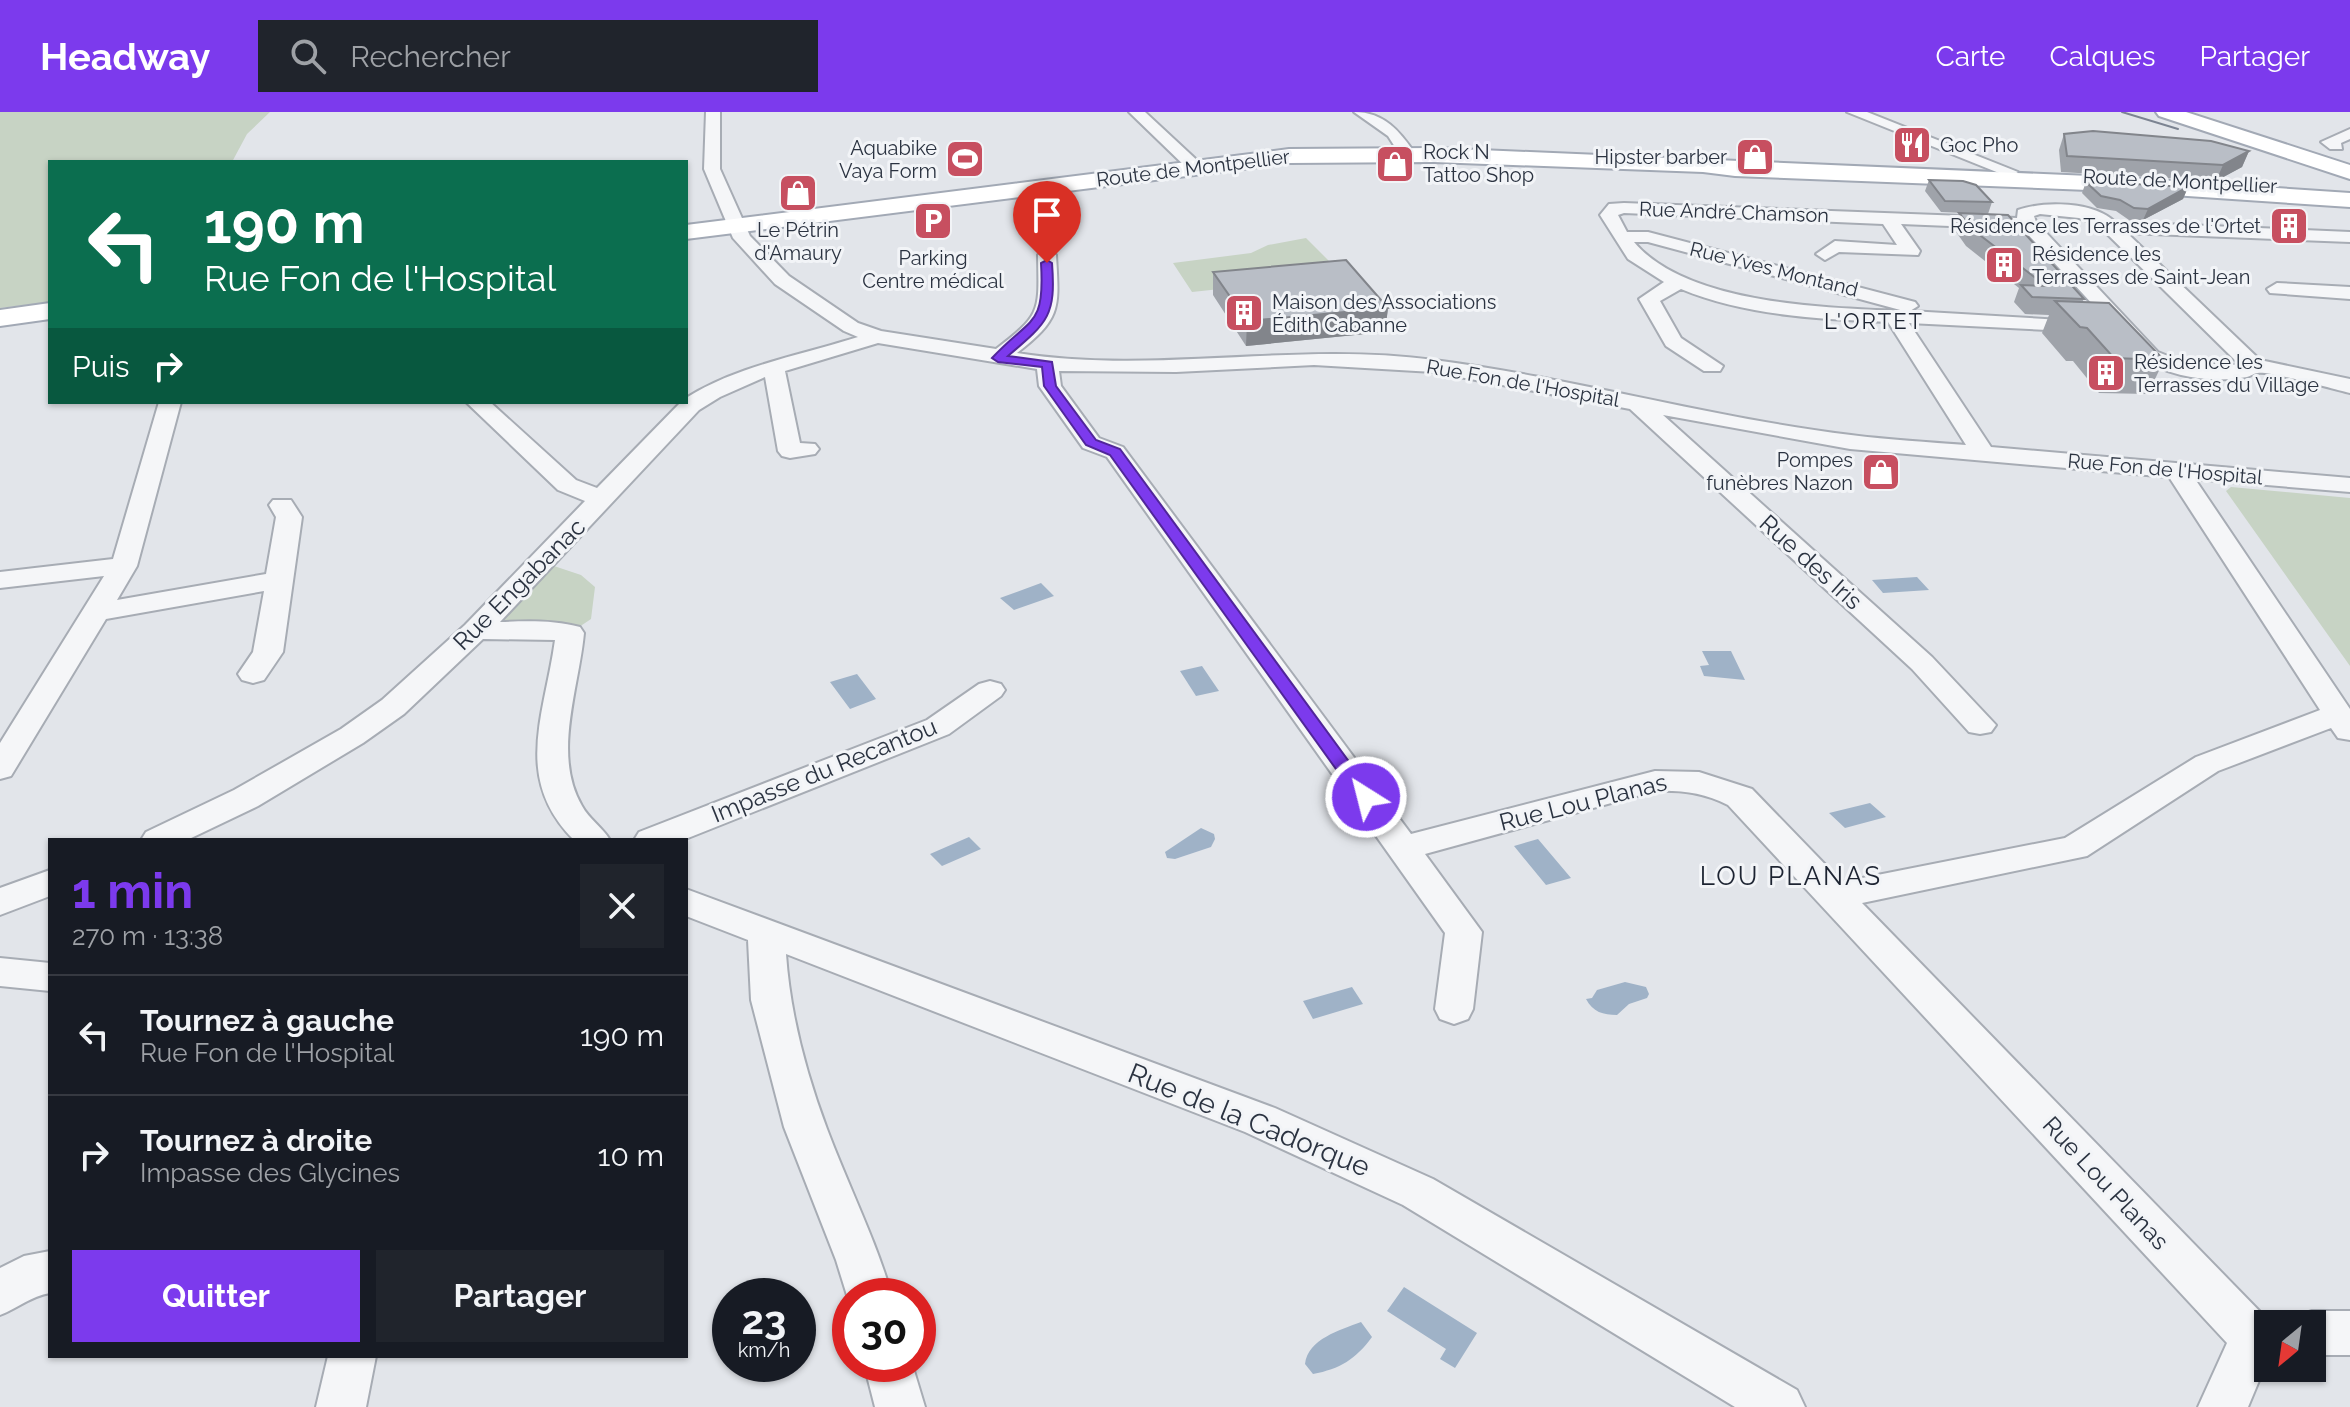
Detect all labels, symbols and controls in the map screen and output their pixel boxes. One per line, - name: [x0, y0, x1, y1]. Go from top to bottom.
- search box: [258, 20, 818, 92]
- text: Headway: [40, 34, 210, 79]
- icon: search: [286, 34, 330, 78]
- text: Rechercher: [350, 39, 511, 74]
- text: Carte: [1936, 40, 2005, 73]
- text: Calques: [2049, 40, 2155, 73]
- text: Partager: [2199, 40, 2310, 73]
- restaurant icon: Goc Pho: [1891, 124, 1933, 166]
- place label: Goc Pho: [1940, 133, 2018, 157]
- place label: Aquabike Vaya Form: [839, 136, 937, 183]
- shop icon: Hipster barber: [1734, 136, 1776, 178]
- sports icon: Aquabike Vaya Form: [944, 138, 986, 180]
- place label: Rock N Tattoo Shop: [1423, 140, 1534, 187]
- shop icon: Rock N Tattoo Shop: [1374, 143, 1416, 185]
- street label: Route de Montpellier: [1095, 144, 1291, 192]
- place label: Hipster barber: [1595, 145, 1727, 169]
- street label: Route de Montpellier: [2082, 164, 2278, 198]
- shop icon: Le Pétrin d'Amaury: [777, 172, 819, 214]
- pin: [1013, 181, 1081, 263]
- text: 190 m: [204, 190, 365, 256]
- icon: left: [72, 192, 176, 296]
- icon: arrive: [1025, 193, 1069, 237]
- street label: Rue André Chamson: [1639, 197, 1829, 227]
- parking icon: Parking Centre médical: [912, 200, 954, 242]
- building icon: Résidence les Terrasses de l'Ortet: [2268, 205, 2310, 247]
- place label: Résidence les Terrasses de l'Ortet: [1950, 214, 2261, 238]
- place label: Le Pétrin d'Amaury: [754, 218, 842, 265]
- street label: Rue Yves Montand: [1687, 236, 1861, 302]
- place label: Résidence les Terrasses de Saint-Jean: [2032, 242, 2250, 289]
- building icon: Résidence les Terrasses de Saint-Jean: [1983, 244, 2025, 286]
- place label: Parking Centre médical: [862, 246, 1004, 293]
- text: Rue Fon de l'Hospital: [204, 257, 556, 299]
- place label: Maison des Associations Édith Cabanne: [1272, 290, 1496, 337]
- building icon: Maison des Associations Édith Cabanne: [1223, 292, 1265, 334]
- district label: L'ORTET: [1824, 308, 1924, 334]
- icon: right: [146, 344, 190, 388]
- text: Puis: [72, 349, 130, 384]
- place label: Résidence les Terrasses du Village: [2134, 350, 2319, 397]
- building icon: Résidence les Terrasses du Village: [2085, 352, 2127, 394]
- street label: Rue Fon de l'Hospital: [1425, 354, 1622, 412]
- place label: Pompes funèbres Nazon: [1706, 448, 1853, 495]
- street label: Rue Fon de l'Hospital: [2066, 449, 2264, 490]
- shop icon: Pompes funèbres Nazon: [1860, 451, 1902, 493]
- street label: Rue des Iris: [1754, 508, 1868, 616]
- street label: Rue Engabanac: [447, 512, 591, 656]
- street label: Impasse du Recantou: [707, 712, 941, 828]
- position arrow: [1324, 755, 1408, 839]
- street label: Rue Lou Planas: [1496, 767, 1670, 837]
- district label: LOU PLANAS: [1700, 861, 1882, 891]
- text: 1 min: [72, 863, 193, 919]
- button: close: [580, 864, 664, 948]
- text: 270 m · 13:38: [72, 921, 223, 951]
- text: Tournez à gauche: [140, 1003, 394, 1038]
- icon: left: [72, 1013, 116, 1057]
- text: 190 m: [580, 1018, 664, 1053]
- text: Rue Fon de l'Hospital: [140, 1038, 394, 1068]
- street label: Rue de la Cadorque: [1123, 1056, 1375, 1184]
- street label: Rue Lou Planas: [2037, 1110, 2175, 1256]
- text: Tournez à droite: [140, 1123, 372, 1158]
- icon: right: [72, 1133, 116, 1177]
- text: 10 m: [598, 1138, 664, 1173]
- text: Impasse des Glycines: [140, 1158, 400, 1188]
- button: Quitter: [72, 1250, 360, 1342]
- button: Partager: [376, 1250, 664, 1342]
- speed limit sign: 30: [832, 1278, 936, 1382]
- text: 23: [742, 1296, 786, 1343]
- north arrow: [2254, 1310, 2326, 1382]
- map controls: [2254, 1310, 2326, 1382]
- text: km/h: [738, 1338, 790, 1362]

